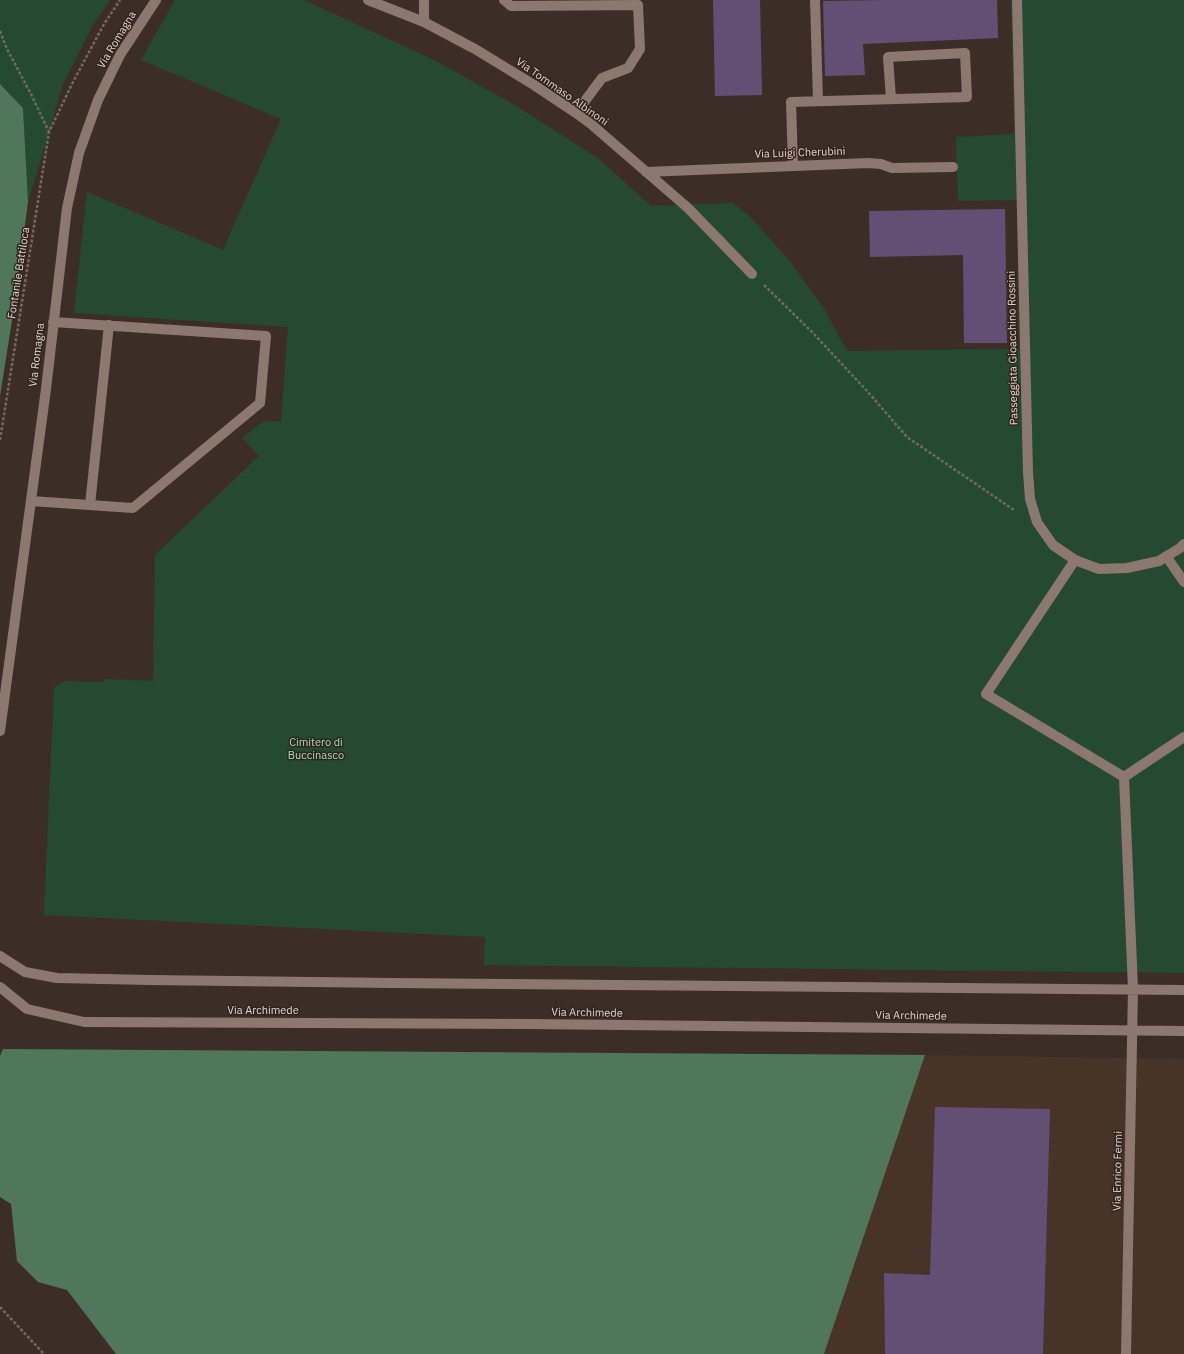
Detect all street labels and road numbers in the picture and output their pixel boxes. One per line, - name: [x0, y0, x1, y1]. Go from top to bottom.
- street label: Via Romagna: [95, 9, 139, 71]
- street label: Via Tommaso Albinoni: [513, 55, 611, 129]
- street label: Via Luigi Cherubini: [754, 145, 846, 161]
- street label: Fontanile Battiloca: [5, 226, 33, 320]
- street label: Passeggiata Gioacchino Rossini: [1005, 271, 1021, 425]
- street label: Via Romagna: [27, 322, 47, 388]
- street label: Via Archimede: [227, 1004, 299, 1018]
- street label: Via Archimede: [551, 1006, 623, 1020]
- street label: Via Archimede: [875, 1009, 947, 1023]
- street label: Via Enrico Fermi: [1111, 1131, 1125, 1211]

